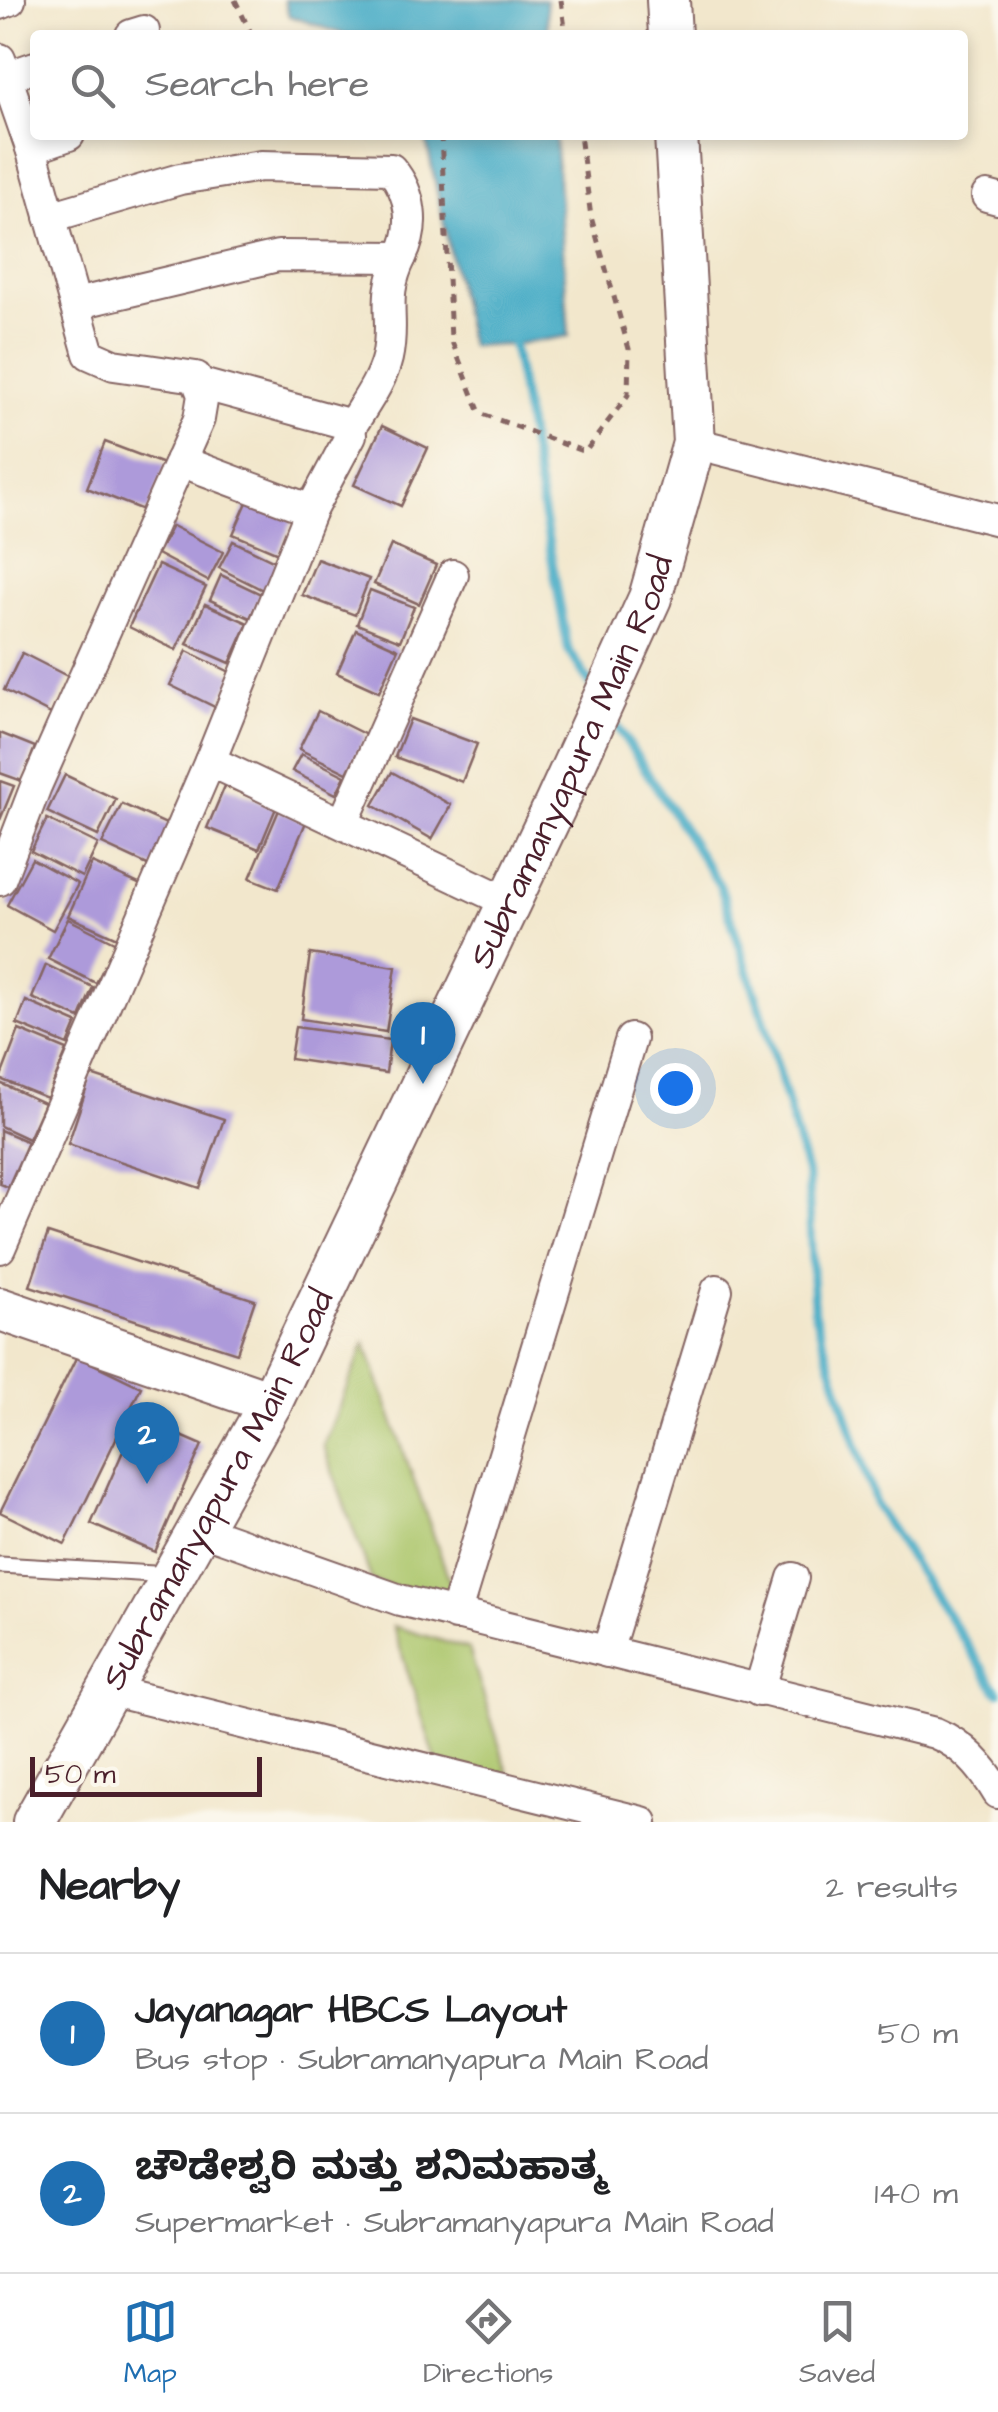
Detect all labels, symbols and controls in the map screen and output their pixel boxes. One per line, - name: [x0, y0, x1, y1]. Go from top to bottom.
- search box: [30, 30, 968, 140]
- icon: search: [65, 58, 120, 113]
- text: Search here: [145, 59, 369, 111]
- street label: Subramanyapura Main Road: [457, 550, 685, 976]
- pin: 1: [390, 1002, 456, 1084]
- your location: [650, 1063, 701, 1114]
- street label: Subramanyapura Main Road: [89, 1281, 346, 1699]
- pin: 2: [114, 1402, 180, 1484]
- scale bar: [30, 1752, 262, 1796]
- text: 50 m: [45, 1755, 116, 1794]
- text: Nearby: [40, 1858, 180, 1916]
- text: 2 results: [826, 1865, 958, 1910]
- text: Jayanagar HBCS Layout: [135, 1985, 567, 2037]
- text: 1: [70, 2011, 75, 2056]
- text: 50 m: [877, 2011, 958, 2056]
- text: Bus stop · Subramanyapura Main Road: [135, 2037, 708, 2082]
- text: ಚೌಡೇಶ್ವರಿ ಮತ್ತು ಶನಿಮಹಾತ್ಮ: [135, 2142, 606, 2194]
- text: 2: [63, 2171, 82, 2216]
- text: 140 m: [874, 2171, 958, 2216]
- text: Supermarket · Subramanyapura Main Road: [135, 2200, 774, 2245]
- tab: Map: [123, 2294, 178, 2393]
- tab: Directions: [423, 2294, 553, 2393]
- tab: Saved: [799, 2294, 875, 2393]

